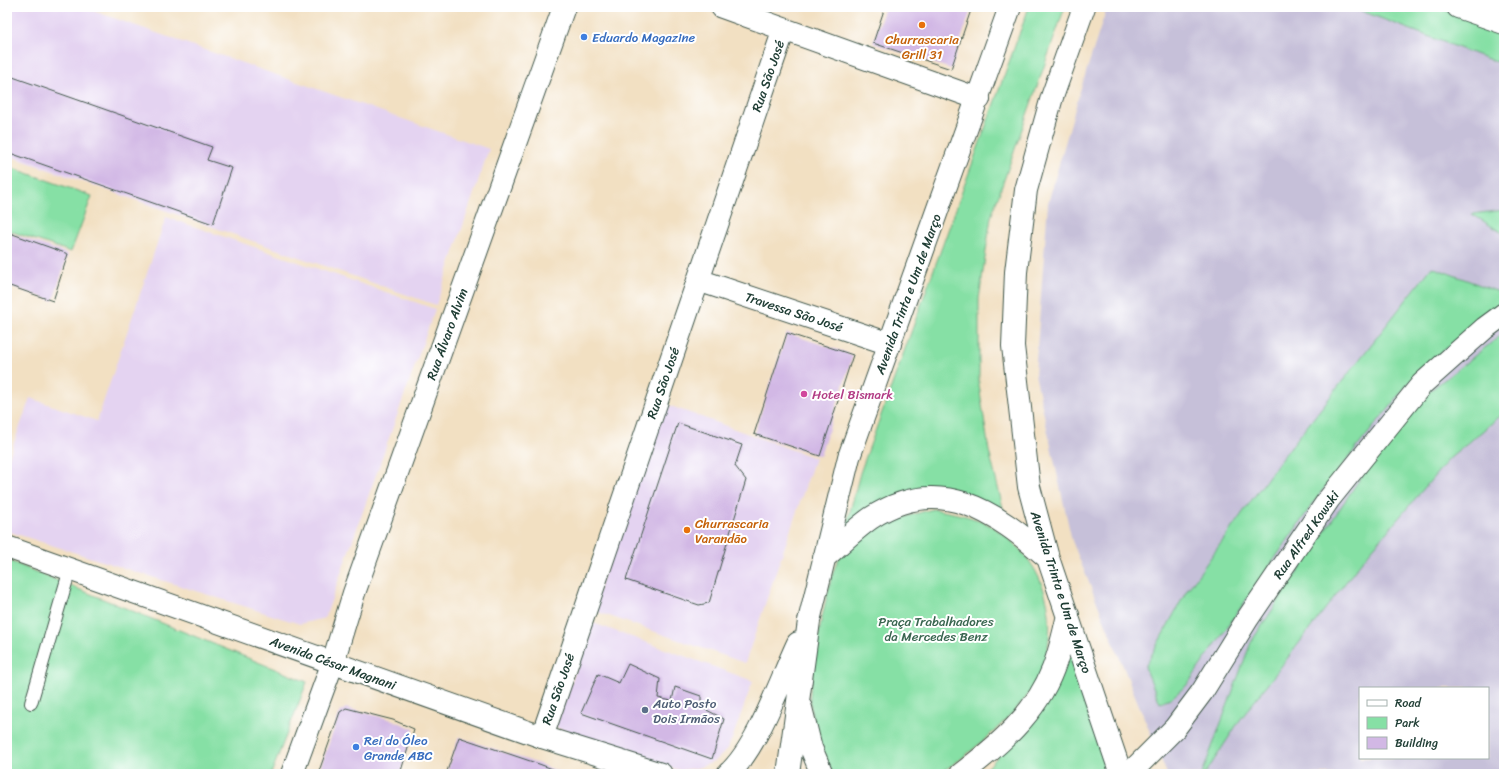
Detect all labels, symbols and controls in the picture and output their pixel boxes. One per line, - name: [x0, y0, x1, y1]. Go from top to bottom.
- marker: Churrascaria Grill 31: [917, 20, 927, 30]
- place label: Eduardo Magazine: [592, 26, 696, 49]
- place label: Churrascaria Grill 31: [885, 28, 959, 66]
- marker: Eduardo Magazine: [579, 32, 589, 42]
- street label: Rua São José: [745, 37, 791, 115]
- street label: Avenida Trinta e Um de Março: [868, 210, 948, 379]
- street label: Rua Álvaro Alvim: [420, 285, 474, 383]
- street label: Travessa São José: [742, 285, 846, 339]
- street label: Rua São José: [640, 344, 686, 422]
- place label: Hotel Bismark: [812, 383, 893, 406]
- marker: Hotel Bismark: [799, 389, 809, 399]
- street label: Rua Alfred Kowski: [1267, 486, 1345, 584]
- street label: Avenida Trinta e Um de Março: [1024, 507, 1098, 677]
- place label: Churrascaria Varandão: [695, 512, 769, 550]
- marker: Churrascaria Varandão: [682, 525, 692, 535]
- park label: Praça Trabalhadores da Mercedes Benz: [878, 610, 994, 648]
- street label: Avenida César Magnani: [266, 629, 400, 697]
- street label: Rua São José: [535, 650, 581, 728]
- legend: [1359, 687, 1489, 759]
- place label: Auto Posto Dois Irmãos: [652, 692, 721, 730]
- text: Road: [1395, 692, 1422, 714]
- marker: Auto Posto Dois Irmãos: [640, 705, 650, 715]
- text: Park: [1395, 712, 1420, 734]
- place label: Rei do Óleo Grande ABC: [364, 729, 433, 767]
- text: Building: [1395, 732, 1438, 754]
- marker: Rei do Óleo Grande ABC: [351, 742, 361, 752]

